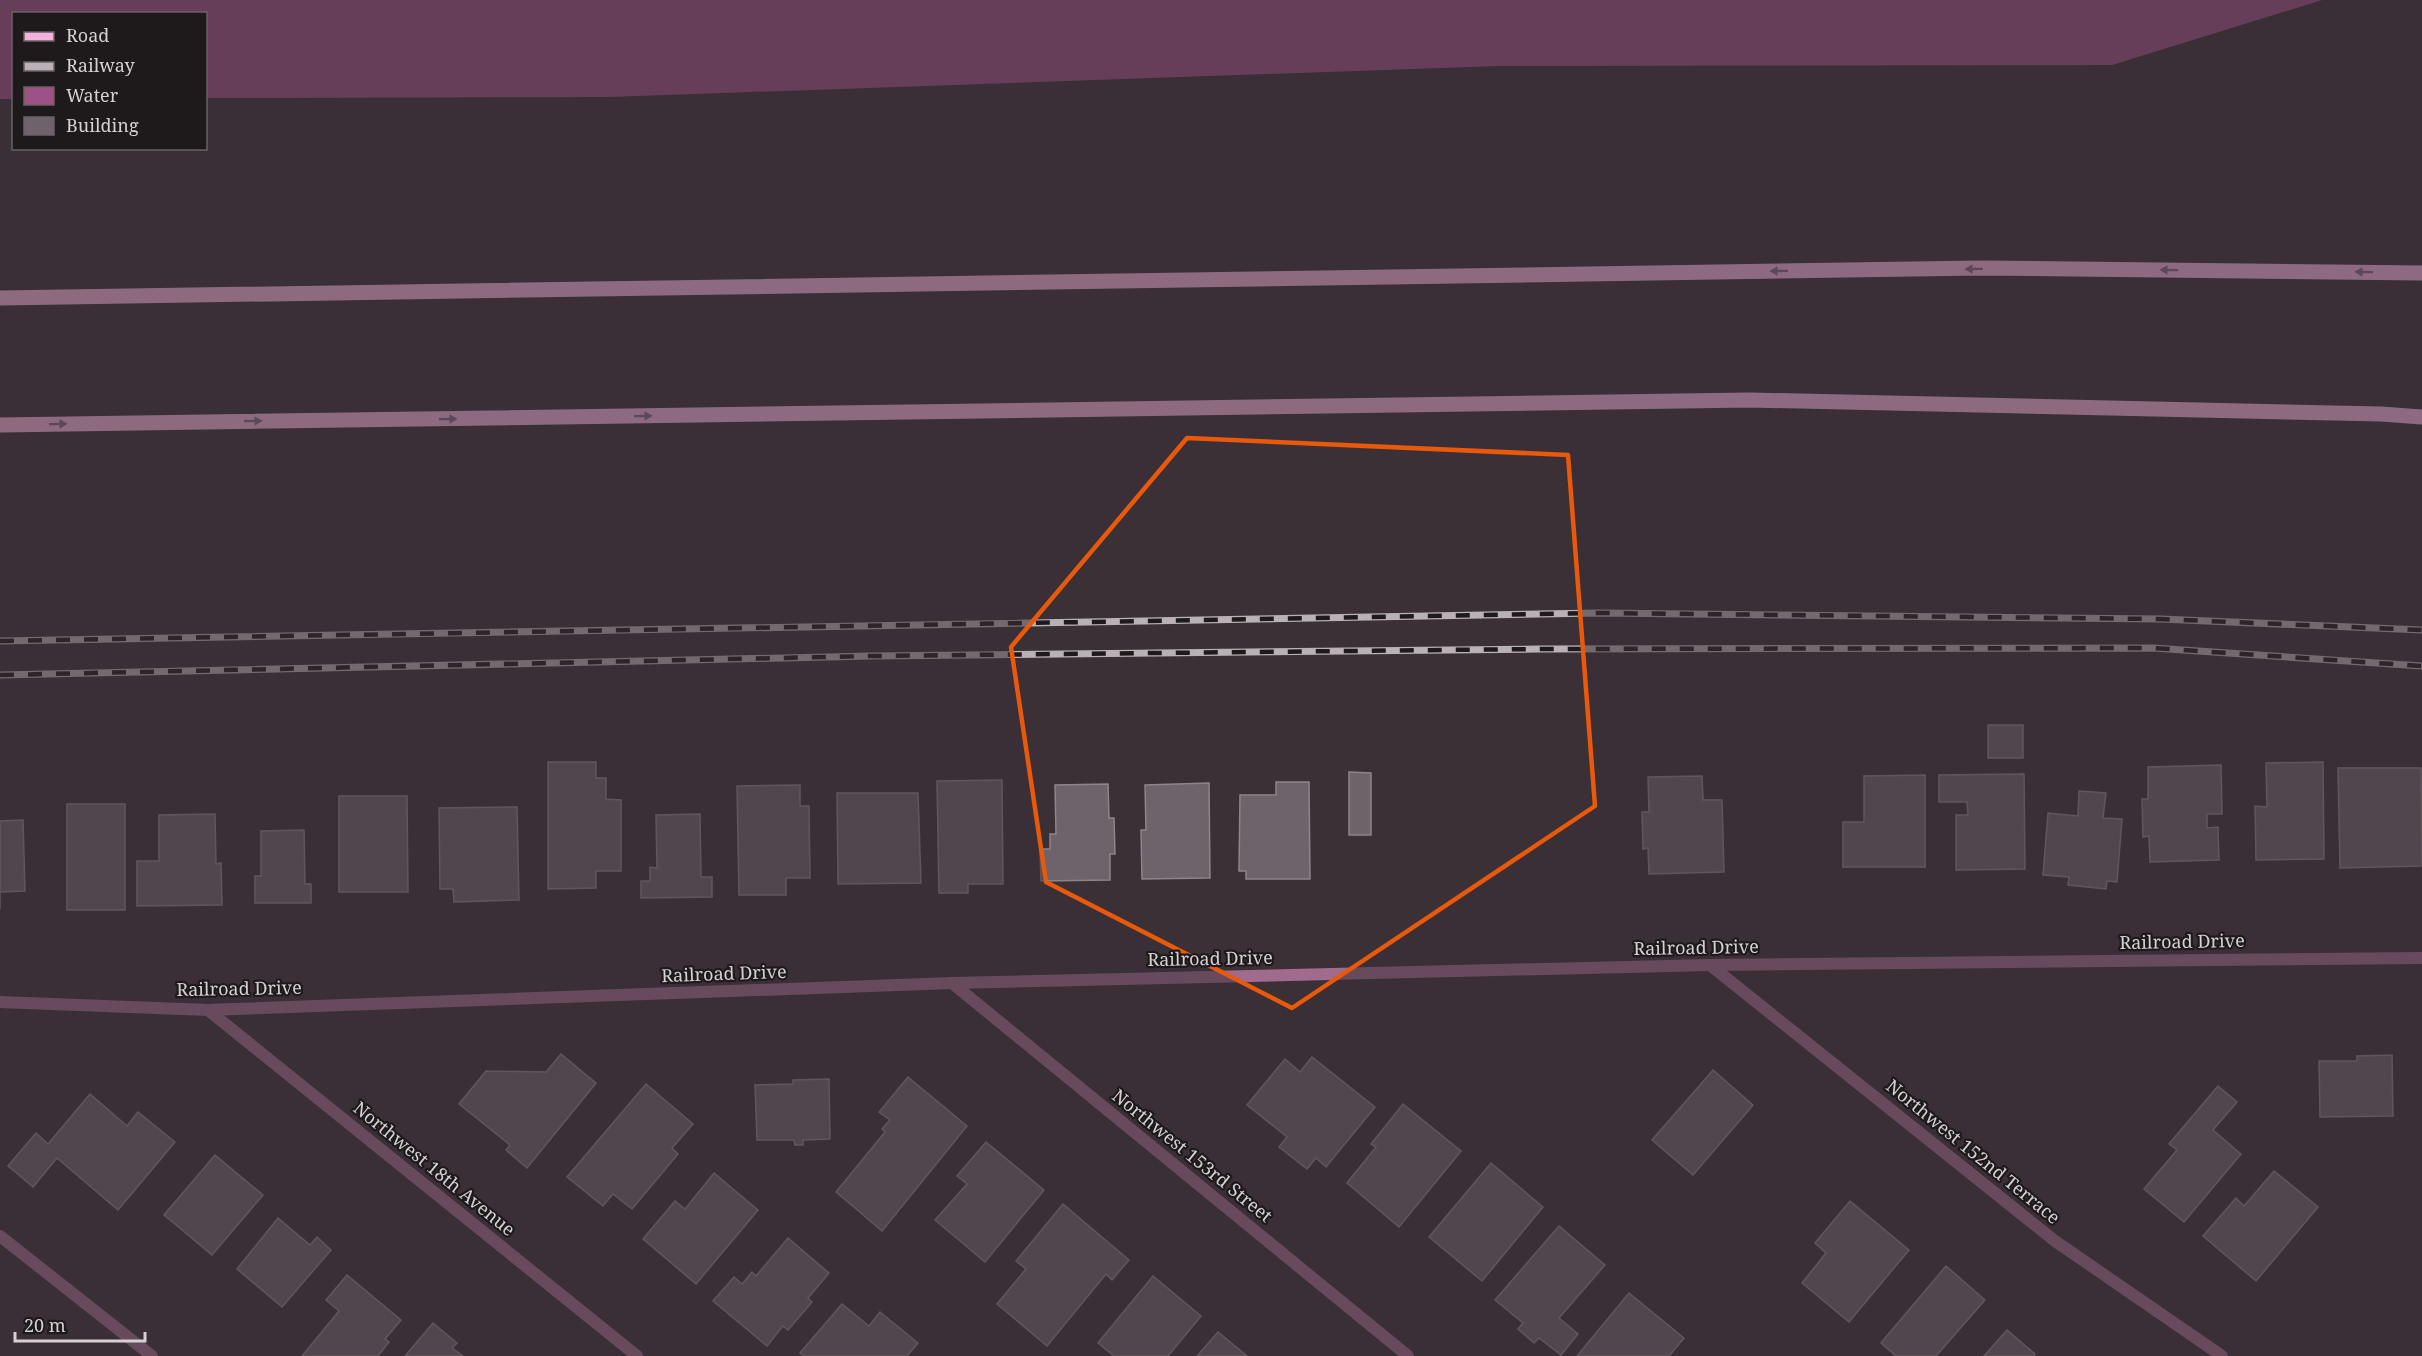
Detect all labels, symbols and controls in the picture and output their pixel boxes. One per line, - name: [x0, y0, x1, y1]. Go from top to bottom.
- legend: [12, 12, 207, 150]
- text: Road: [66, 23, 109, 47]
- text: Railway: [66, 53, 136, 77]
- text: Water: [66, 83, 119, 107]
- text: Building: [66, 113, 139, 137]
- one-way arrow: [1964, 264, 1983, 274]
- one-way arrow: [2159, 266, 2178, 275]
- one-way arrow: [1769, 267, 1788, 276]
- one-way arrow: [2354, 267, 2373, 277]
- one-way arrow: [634, 411, 653, 421]
- one-way arrow: [439, 414, 458, 423]
- one-way arrow: [244, 416, 263, 426]
- one-way arrow: [49, 419, 68, 429]
- street label: Railroad Drive: [2119, 928, 2245, 954]
- street label: Railroad Drive: [1633, 934, 1759, 960]
- street label: Railroad Drive: [1147, 945, 1273, 971]
- street label: Railroad Drive: [661, 959, 787, 987]
- street label: Railroad Drive: [176, 975, 302, 1001]
- street label: Northwest 152nd Terrace: [1882, 1074, 2066, 1229]
- street label: Northwest 153rd Street: [1108, 1083, 1278, 1227]
- street label: Northwest 18th Avenue: [349, 1095, 520, 1241]
- scale bar: [15, 1305, 146, 1343]
- text: 20 m: [24, 1313, 66, 1337]

